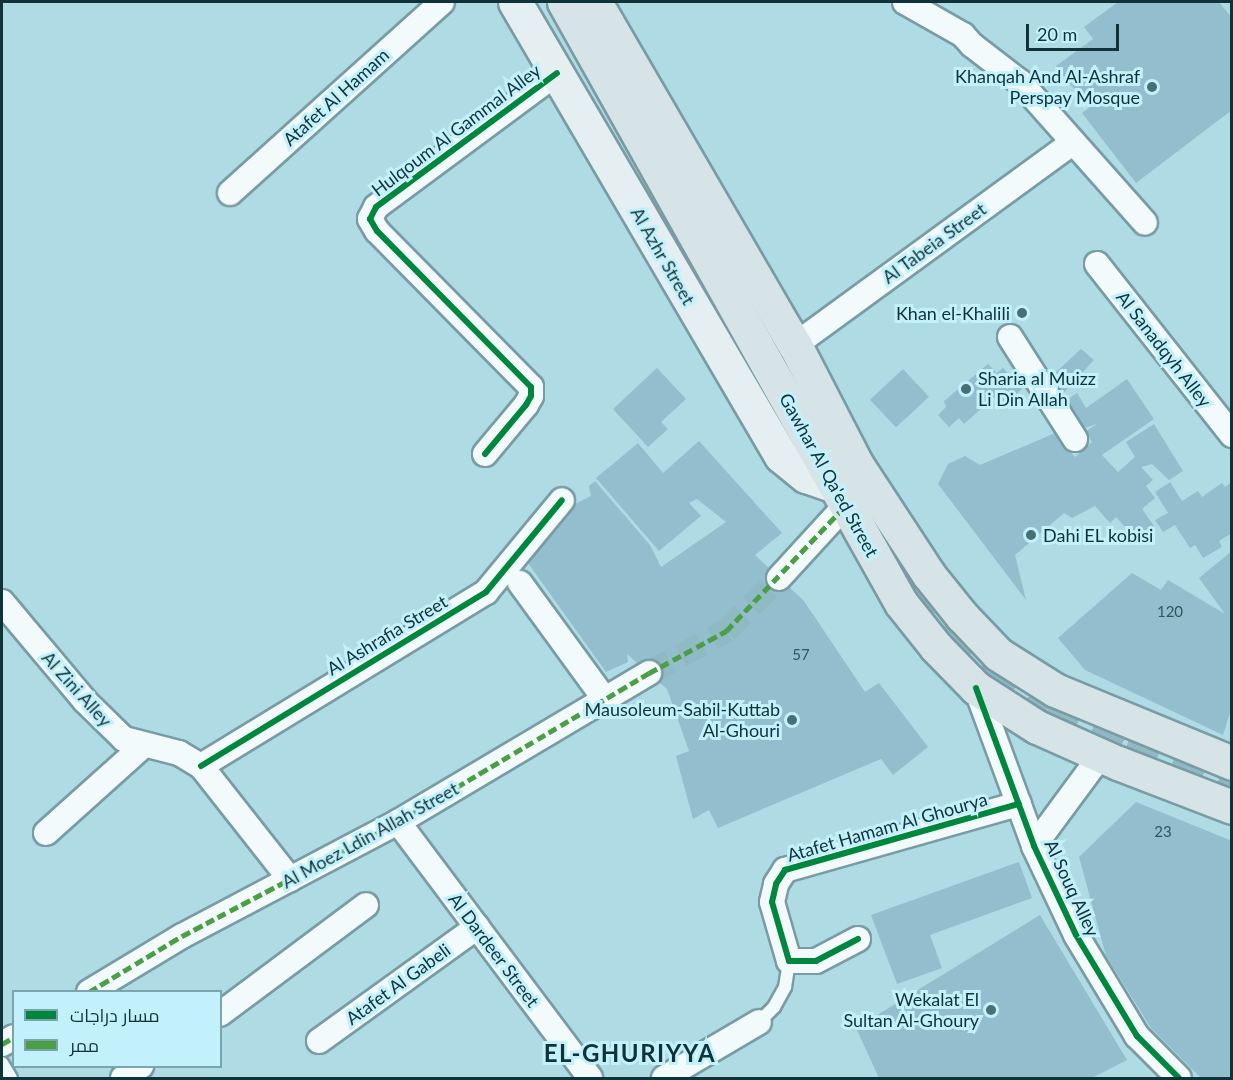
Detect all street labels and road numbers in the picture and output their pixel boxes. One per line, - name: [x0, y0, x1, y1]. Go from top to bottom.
- street label: Atafet Al Hamam: [278, 44, 394, 150]
- street label: Hulqoum Al Gammal Alley: [367, 59, 545, 201]
- street label: Al Tabeia Street: [878, 198, 990, 288]
- street label: Al Azhr Street: [626, 203, 700, 309]
- street label: Al Sanadqyh Alley: [1112, 286, 1216, 412]
- street label: Gawhar Al Qa'ed Street: [775, 389, 883, 561]
- street label: Al Ashrafia Street: [323, 590, 451, 680]
- street label: Al Zini Alley: [37, 647, 117, 731]
- street label: Al Moez Ldin Allah Street: [278, 777, 462, 893]
- street label: Atafet Hamam Al Ghourya: [784, 788, 990, 866]
- street label: Al Souq Alley: [1040, 836, 1104, 940]
- street label: Al Dardeer Street: [444, 889, 544, 1011]
- street label: Atafet Al Gabeli: [341, 939, 455, 1029]

